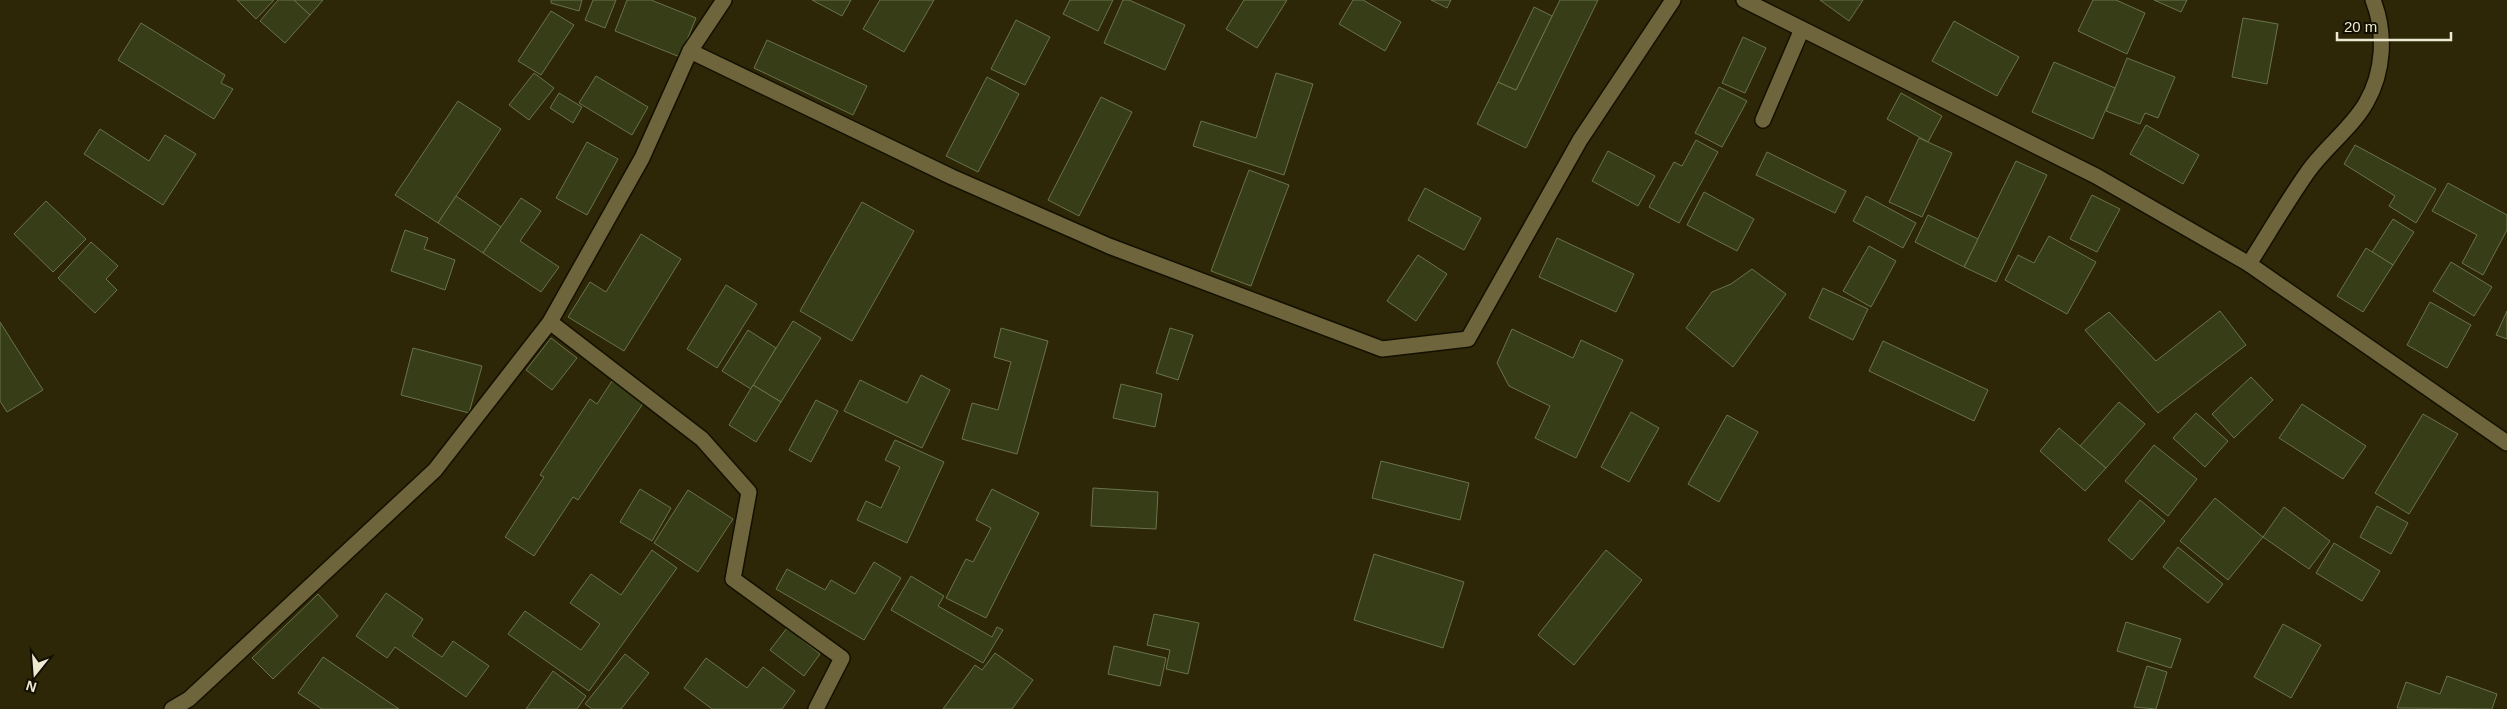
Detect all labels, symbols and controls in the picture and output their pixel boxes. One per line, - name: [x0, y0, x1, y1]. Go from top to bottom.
- scale bar: [2337, 10, 2451, 42]
- text: 20 m: [2344, 18, 2377, 35]
- north arrow: [10, 649, 60, 699]
- text: N: [24, 677, 38, 696]

